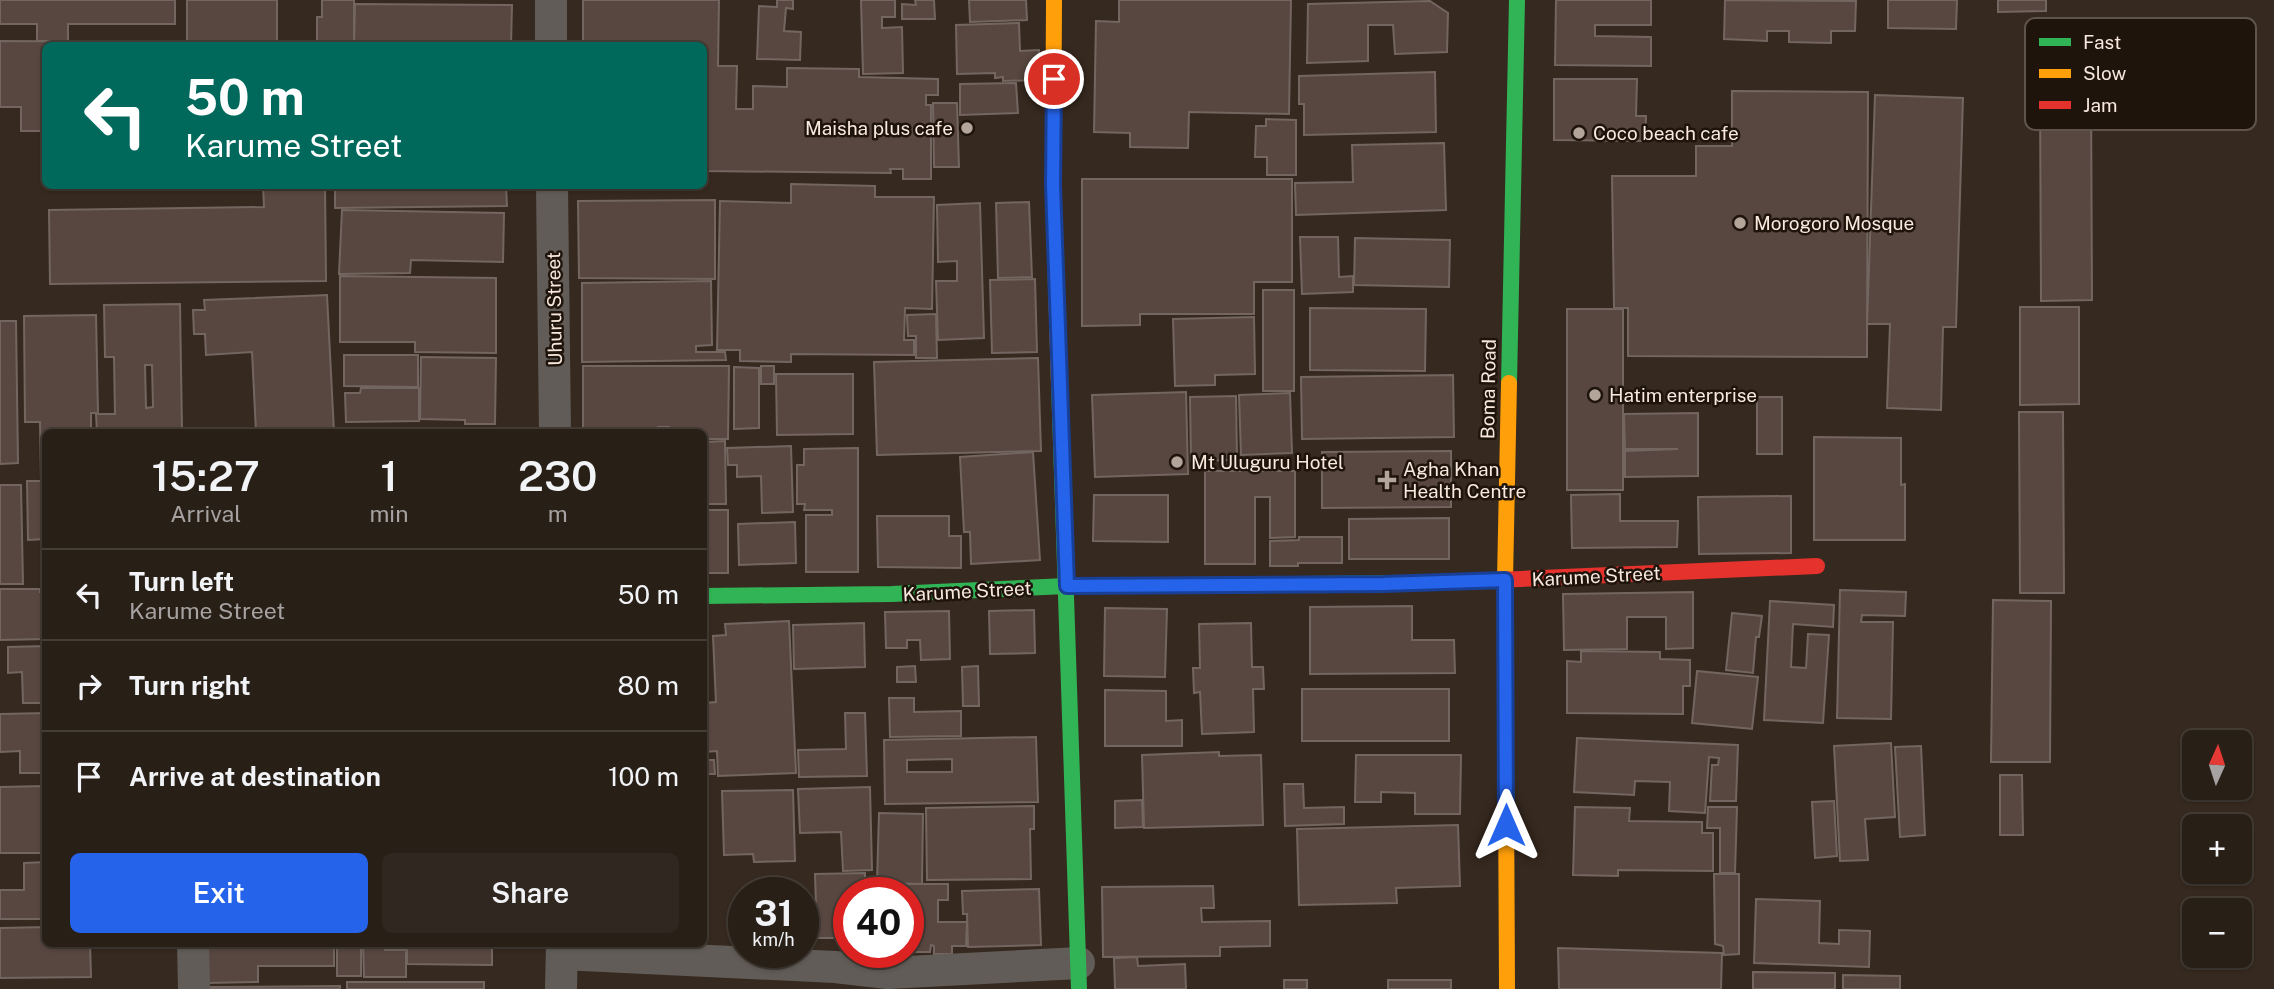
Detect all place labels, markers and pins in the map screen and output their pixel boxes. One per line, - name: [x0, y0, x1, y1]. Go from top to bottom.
- pin: [1024, 49, 1084, 109]
- place label: Maisha plus cafe: [805, 117, 953, 139]
- marker: Maisha plus cafe: [959, 120, 975, 136]
- place label: Coco beach cafe: [1593, 122, 1739, 144]
- marker: Coco beach cafe: [1571, 125, 1587, 141]
- place label: Morogoro Mosque: [1754, 212, 1914, 234]
- marker: Morogoro Mosque: [1732, 215, 1748, 231]
- place label: Hatim enterprise: [1609, 384, 1757, 406]
- marker: Hatim enterprise: [1587, 387, 1603, 403]
- place label: Mt Uluguru Hotel: [1191, 451, 1344, 473]
- marker: Mt Uluguru Hotel: [1169, 454, 1185, 470]
- place label: Agha Khan Health Centre: [1403, 458, 1526, 502]
- marker: Agha Khan Health Centre: [1377, 470, 1397, 490]

